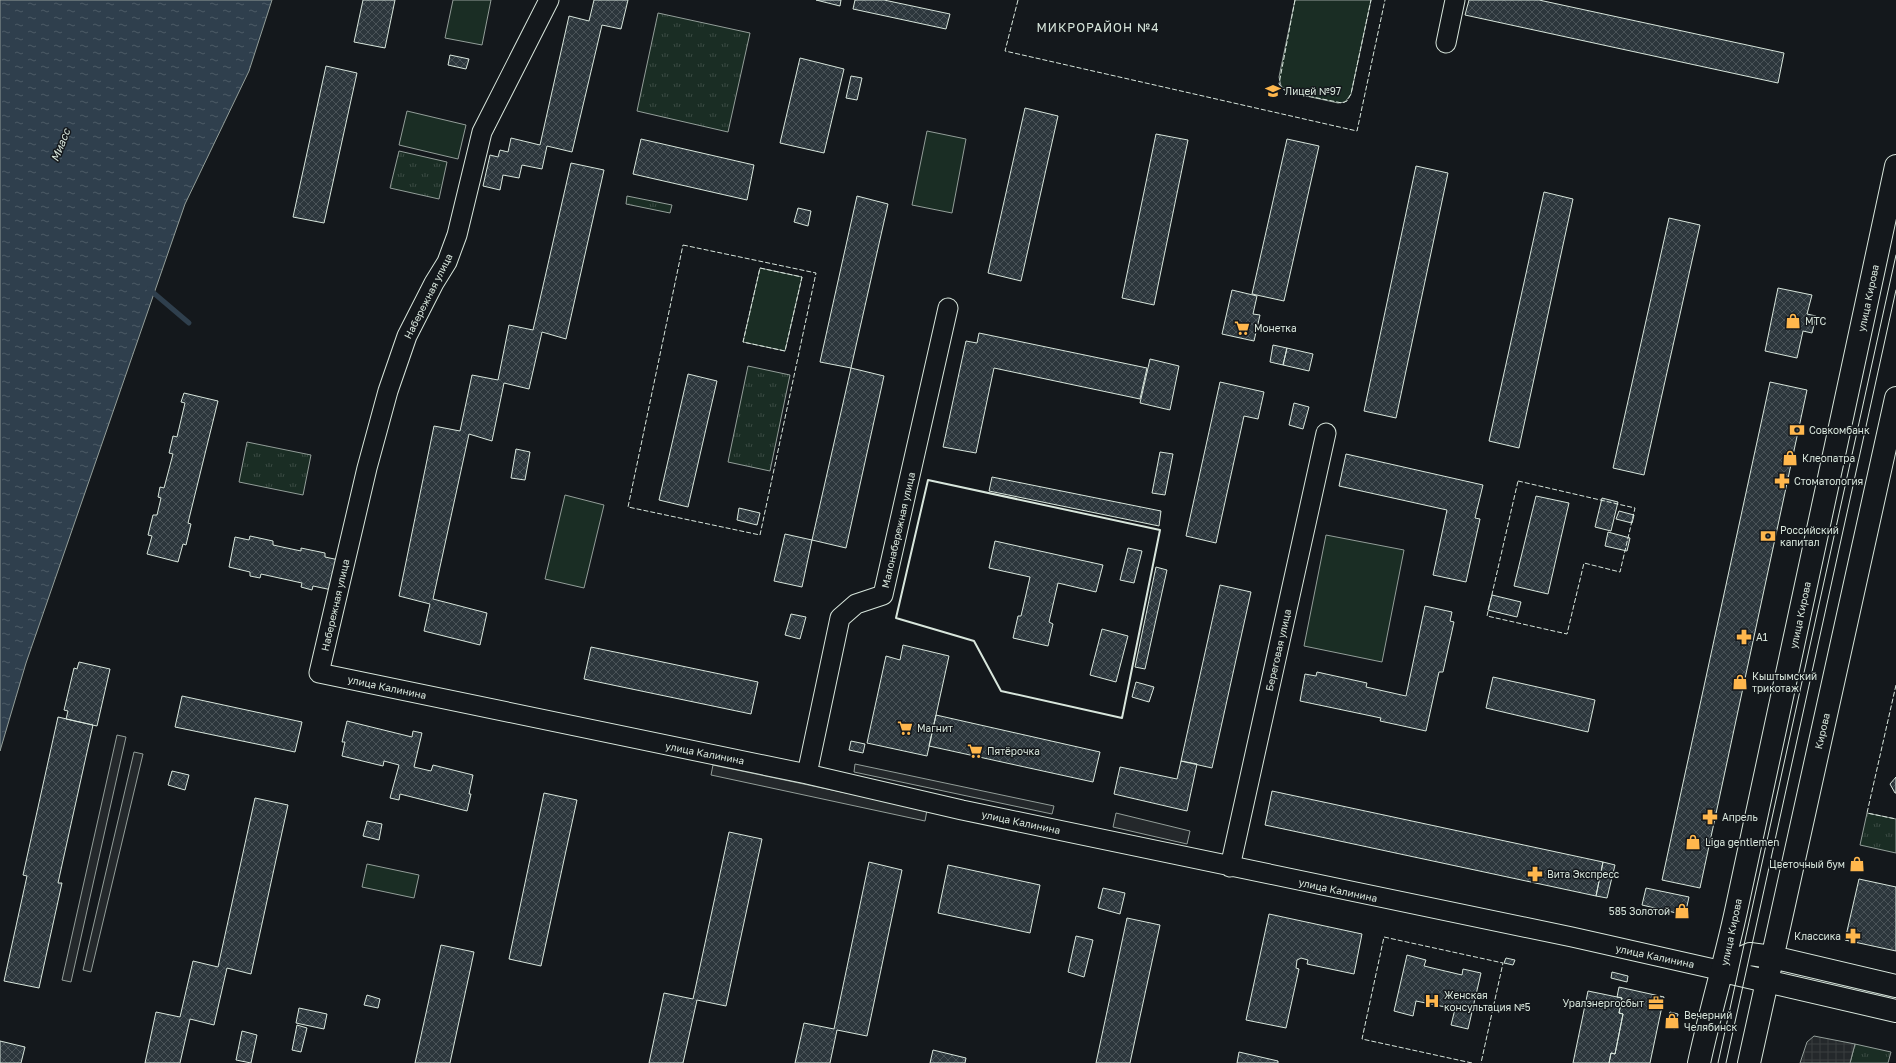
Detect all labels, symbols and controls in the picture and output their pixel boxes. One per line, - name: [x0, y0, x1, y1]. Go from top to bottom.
- district label: МИКРОРАЙОН №4: [1036, 20, 1160, 35]
- school or university icon: Лицей №97: [1264, 82, 1282, 100]
- place label: Лицей №97: [1285, 85, 1341, 97]
- water label: Миасс: [48, 126, 73, 163]
- street label: Набережная улица: [401, 251, 455, 341]
- street label: улица Кирова: [1855, 263, 1881, 333]
- shop icon: МТС: [1784, 312, 1802, 330]
- place label: МТС: [1805, 315, 1827, 327]
- supermarket icon: Монетка: [1233, 319, 1251, 337]
- place label: Монетка: [1254, 322, 1297, 334]
- bank icon: Совкомбанк: [1788, 421, 1806, 439]
- place label: Совкомбанк: [1809, 424, 1870, 436]
- shop icon: Клеопатра: [1781, 449, 1799, 467]
- place label: Клеопатра: [1802, 452, 1855, 464]
- street label: Малонабережная улица: [879, 471, 917, 589]
- pharmacy icon: Стоматология: [1773, 472, 1791, 490]
- place label: Стоматология: [1794, 475, 1863, 487]
- place label: Российский капитал: [1780, 524, 1839, 548]
- bank icon: Российский капитал: [1759, 527, 1777, 545]
- street label: Набережная улица: [319, 558, 351, 652]
- street label: улица Кирова: [1787, 580, 1813, 650]
- street label: Береговая улица: [1263, 608, 1293, 692]
- pharmacy icon: А1: [1735, 628, 1753, 646]
- place label: А1: [1756, 631, 1768, 643]
- place label: Кыштымский трикотаж: [1752, 670, 1817, 694]
- street label: улица Калинина: [347, 673, 427, 701]
- shop icon: Кыштымский трикотаж: [1731, 673, 1749, 691]
- street label: Кирова: [1812, 712, 1832, 750]
- supermarket icon: Магнит: [896, 719, 914, 737]
- place label: Магнит: [917, 722, 953, 734]
- street label: улица Калинина: [664, 739, 746, 767]
- supermarket icon: Пятёрочка: [966, 742, 984, 760]
- place label: Пятёрочка: [987, 745, 1040, 757]
- street label: улица Калинина: [981, 808, 1061, 836]
- pharmacy icon: Апрель: [1701, 808, 1719, 826]
- place label: Апрель: [1722, 811, 1758, 823]
- shop icon: Liga gentlemen: [1684, 833, 1702, 851]
- place label: Liga gentlemen: [1705, 836, 1779, 848]
- shop icon: Цветочный бум: [1848, 855, 1866, 873]
- place label: Цветочный бум: [1769, 858, 1845, 870]
- pharmacy icon: Вита Экспресс: [1526, 865, 1544, 883]
- place label: Вита Экспресс: [1547, 868, 1620, 880]
- street label: улица Калинина: [1298, 876, 1378, 904]
- street label: улица Кирова: [1718, 897, 1744, 967]
- shop icon: 585 Золотой: [1673, 902, 1691, 920]
- place label: 585 Золотой: [1609, 905, 1670, 917]
- pharmacy icon: Классика: [1844, 927, 1862, 945]
- place label: Классика: [1794, 930, 1841, 942]
- street label: улица Калинина: [1615, 942, 1695, 970]
- place label: Женская консультация №5: [1444, 989, 1531, 1013]
- hospital icon: Женская консультация №5: [1423, 992, 1441, 1010]
- office icon: Уралэнергосбыт: [1647, 994, 1665, 1012]
- place label: Уралэнергосбыт: [1562, 997, 1644, 1009]
- place label: Вечерний Челябинск: [1684, 1009, 1738, 1033]
- shop icon: Вечерний Челябинск: [1663, 1012, 1681, 1030]

